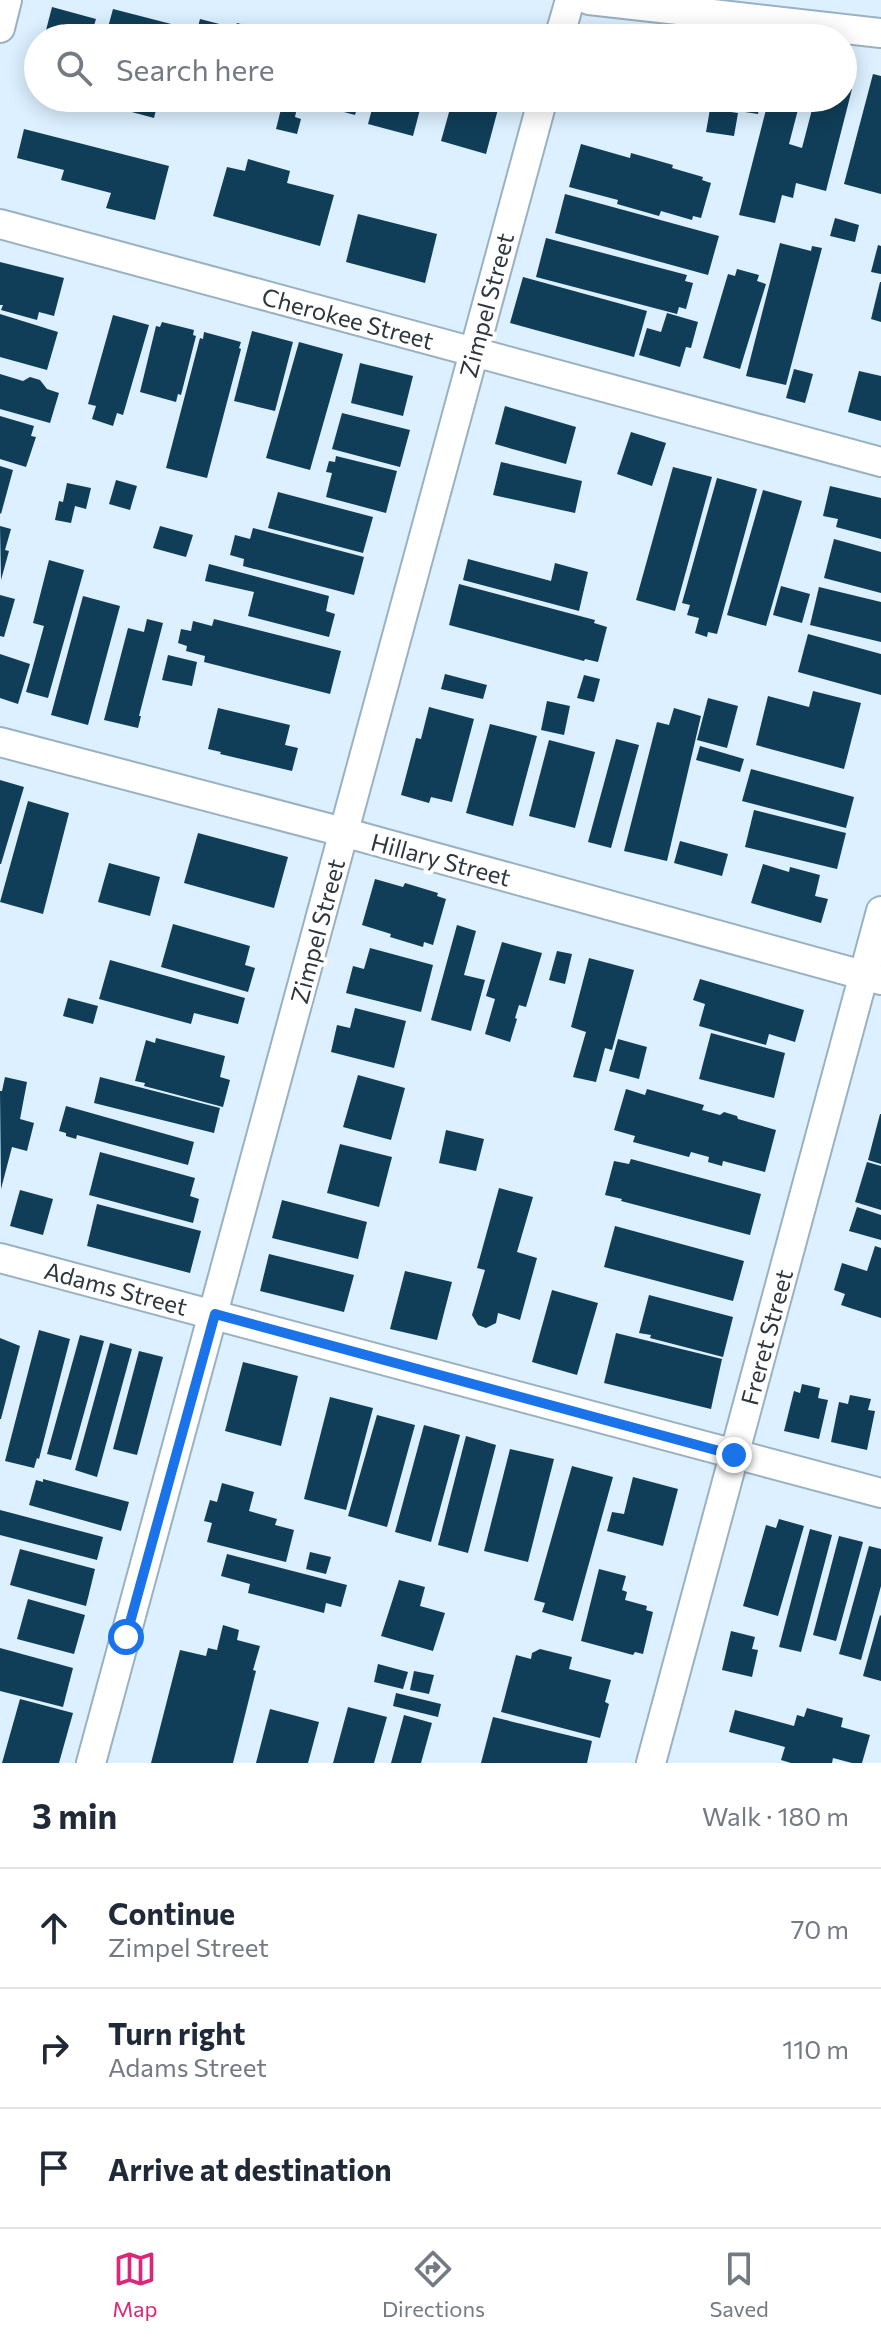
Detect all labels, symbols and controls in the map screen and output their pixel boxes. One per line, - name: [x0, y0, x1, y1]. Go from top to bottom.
- search box: [24, 24, 857, 112]
- icon: search: [52, 46, 96, 90]
- text: Search here: [116, 50, 275, 87]
- street label: Zimpel Street: [453, 229, 519, 381]
- street label: Cherokee Street: [259, 281, 437, 355]
- street label: Hillary Street: [368, 826, 514, 892]
- street label: Zimpel Street: [284, 855, 350, 1007]
- street label: Adams Street: [41, 1255, 191, 1321]
- street label: Freret Street: [734, 1266, 798, 1408]
- route end: [716, 1437, 752, 1473]
- route start: [108, 1619, 144, 1655]
- text: 3 min: [32, 1794, 117, 1836]
- text: Walk · 180 m: [702, 1800, 849, 1831]
- text: Continue: [108, 1894, 235, 1931]
- icon: ahead: [32, 1906, 76, 1950]
- text: 70 m: [791, 1913, 849, 1944]
- text: Zimpel Street: [108, 1931, 269, 1962]
- text: Turn right: [108, 2014, 245, 2051]
- icon: right: [32, 2026, 76, 2070]
- text: 110 m: [782, 2033, 849, 2064]
- text: Adams Street: [108, 2051, 267, 2082]
- icon: arrive: [32, 2146, 76, 2190]
- text: Arrive at destination: [108, 2150, 392, 2187]
- tab: Map: [112, 2247, 158, 2322]
- tab: Directions: [382, 2247, 485, 2322]
- tab: Saved: [709, 2247, 769, 2322]

